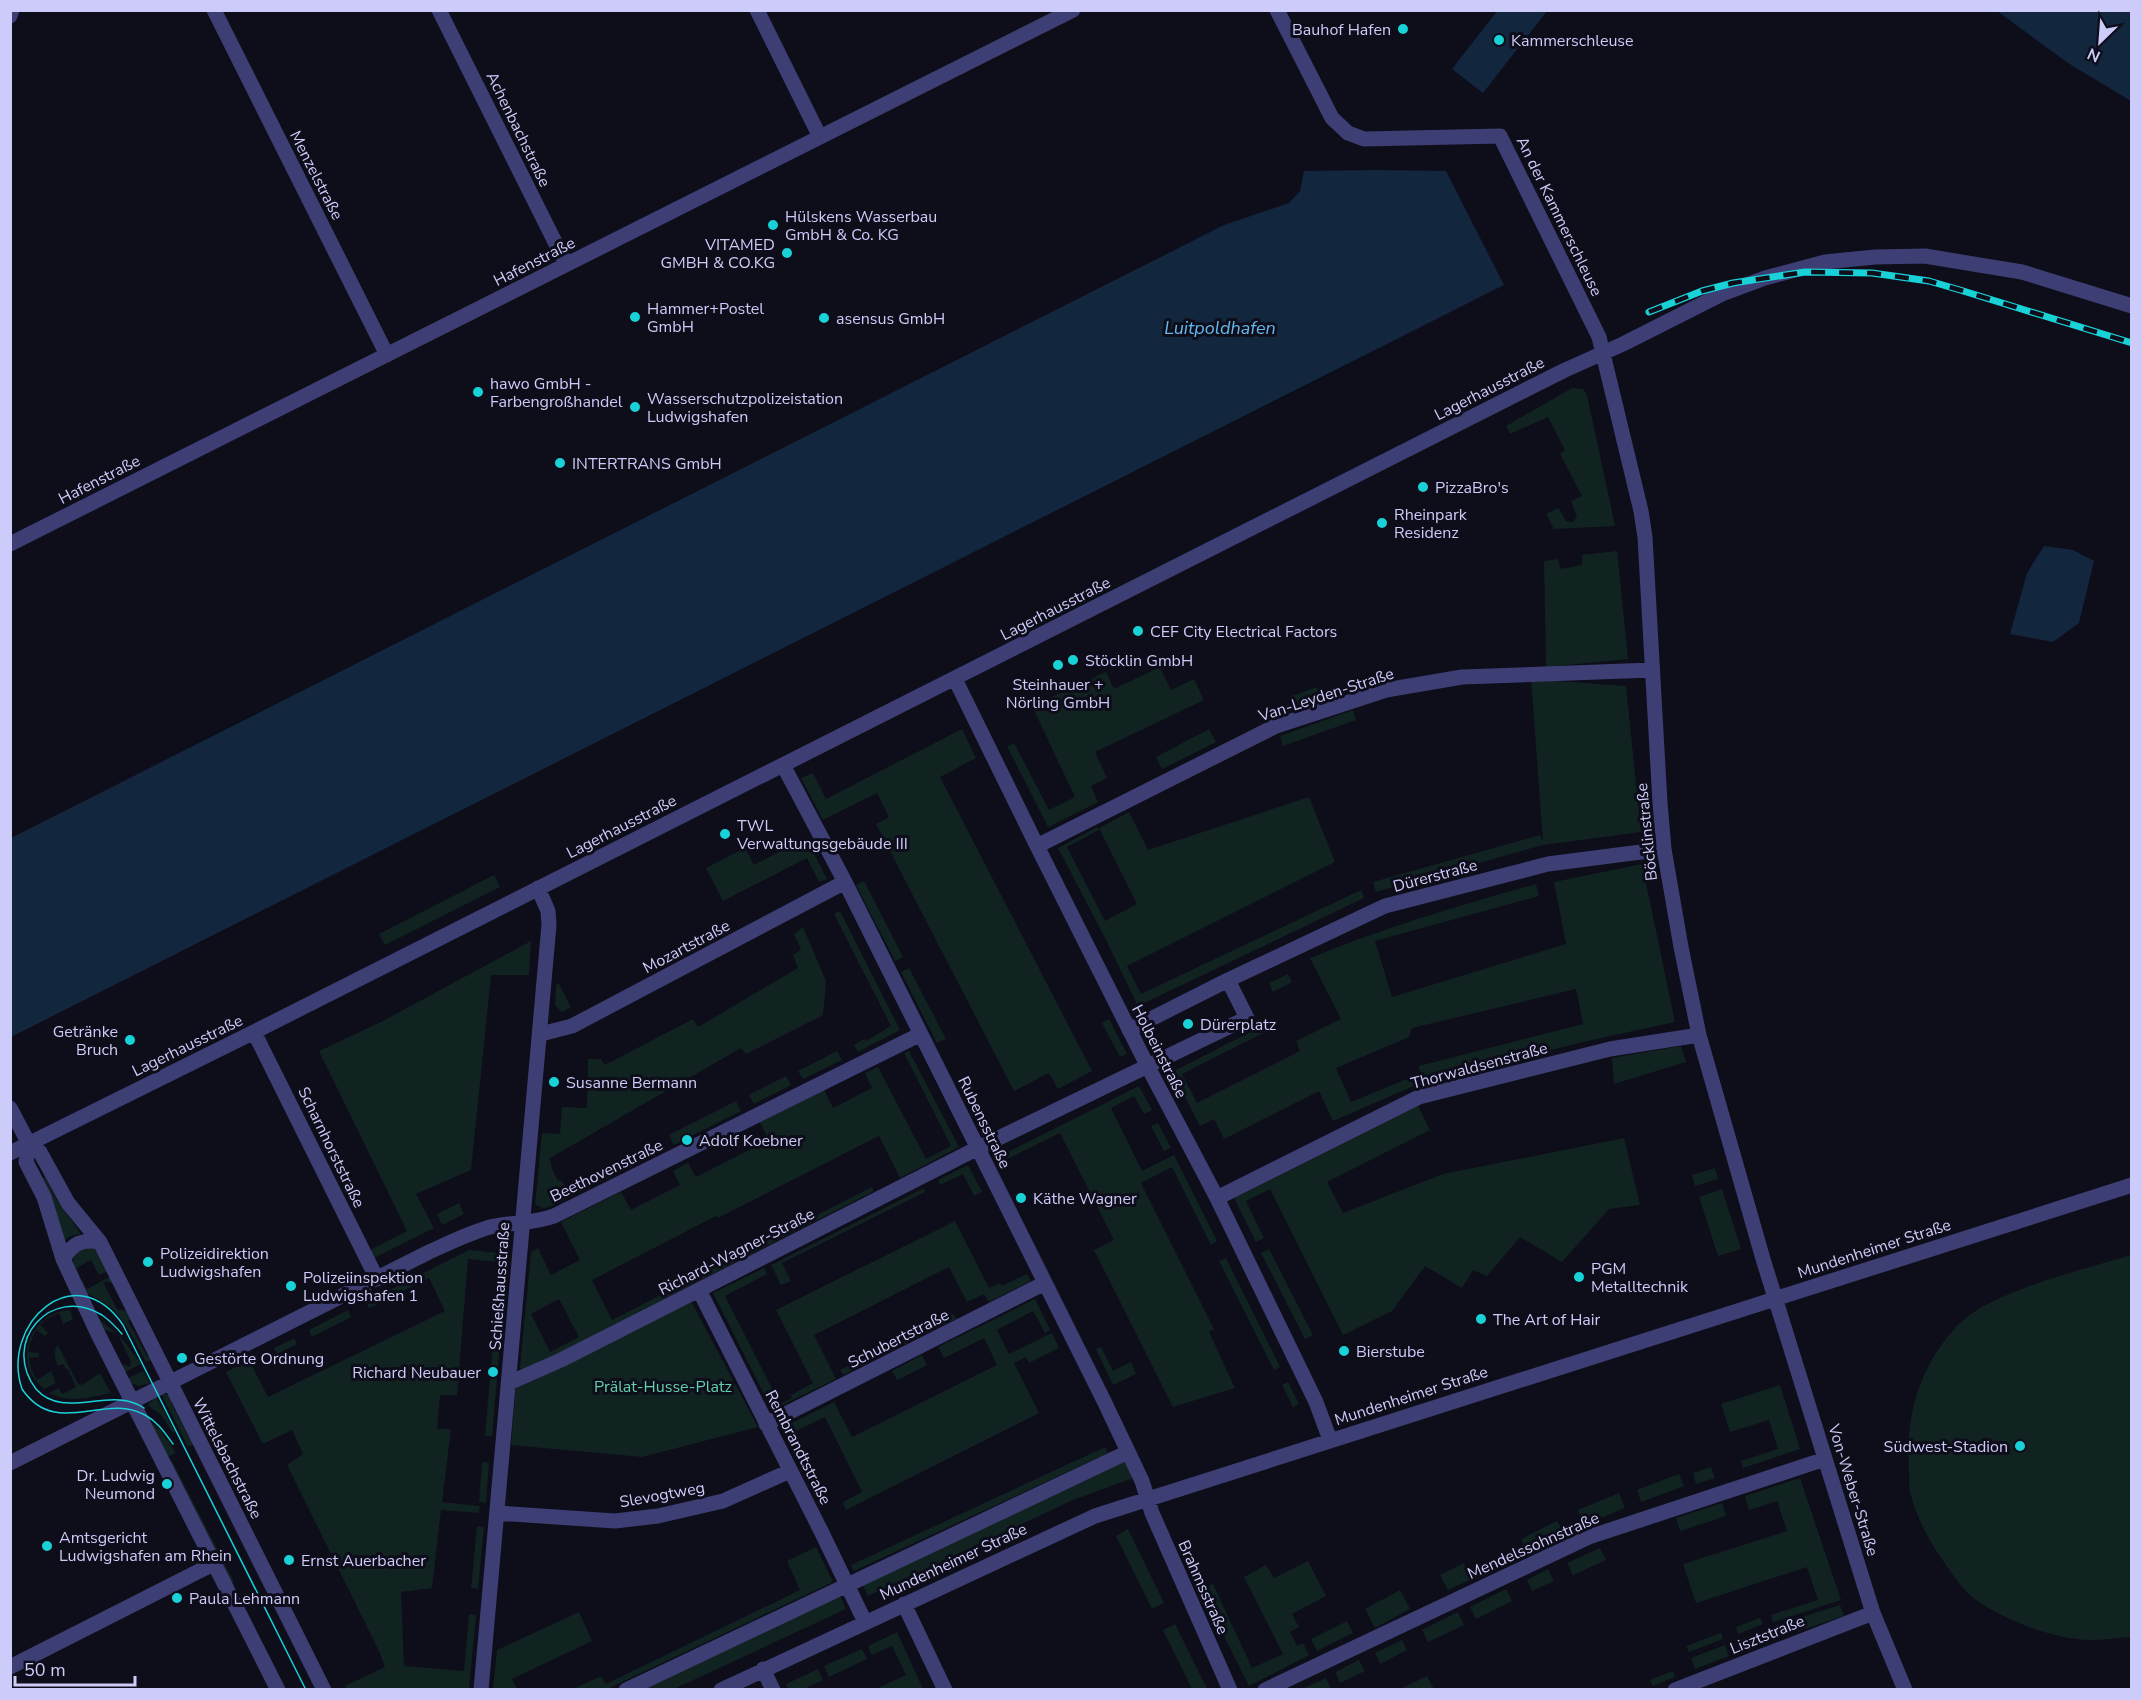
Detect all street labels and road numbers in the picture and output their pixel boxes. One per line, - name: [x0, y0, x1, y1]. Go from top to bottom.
- street label: Achenbachstraße: [481, 68, 556, 191]
- street label: Menzelstraße: [284, 127, 348, 224]
- street label: An der Kammerschleuse: [1511, 133, 1607, 300]
- street label: Hafenstraße: [490, 232, 579, 292]
- street label: Lagerhausstraße: [1431, 352, 1548, 426]
- street label: Hafenstraße: [55, 450, 144, 510]
- street label: Lagerhausstraße: [997, 572, 1114, 646]
- street label: Van-Leyden-Straße: [1255, 663, 1397, 727]
- street label: Böcklinstraße: [1631, 782, 1663, 882]
- street label: Lagerhausstraße: [563, 790, 680, 864]
- street label: Dürerstraße: [1391, 854, 1480, 898]
- street label: Mozartstraße: [639, 915, 734, 979]
- street label: Holbeinstraße: [1126, 1001, 1192, 1102]
- street label: Lagerhausstraße: [128, 1010, 247, 1082]
- street label: Thorwaldsenstraße: [1409, 1037, 1550, 1095]
- street label: Rubensstraße: [952, 1073, 1016, 1172]
- street label: Scharnhorststraße: [292, 1083, 370, 1212]
- street label: Beethovenstraße: [546, 1134, 666, 1208]
- street label: Richard-Wagner-Straße: [655, 1203, 818, 1301]
- street label: Mundenheimer Straße: [1795, 1214, 1954, 1284]
- street label: Schießhausstraße: [485, 1221, 515, 1351]
- street label: Schubertstraße: [844, 1304, 953, 1374]
- street label: Mundenheimer Straße: [1332, 1361, 1491, 1431]
- street label: Rembrandtstraße: [760, 1386, 836, 1509]
- street label: Wittelsbachstraße: [187, 1394, 267, 1523]
- street label: Von-Weber-Straße: [1822, 1421, 1884, 1559]
- street label: Slevogtweg: [618, 1477, 707, 1513]
- street label: Mendelssohnstraße: [1464, 1507, 1603, 1585]
- street label: Mundenheimer Straße: [876, 1518, 1031, 1606]
- street label: Brahmsstraße: [1172, 1537, 1234, 1638]
- street label: Lisztstraße: [1727, 1610, 1808, 1660]

